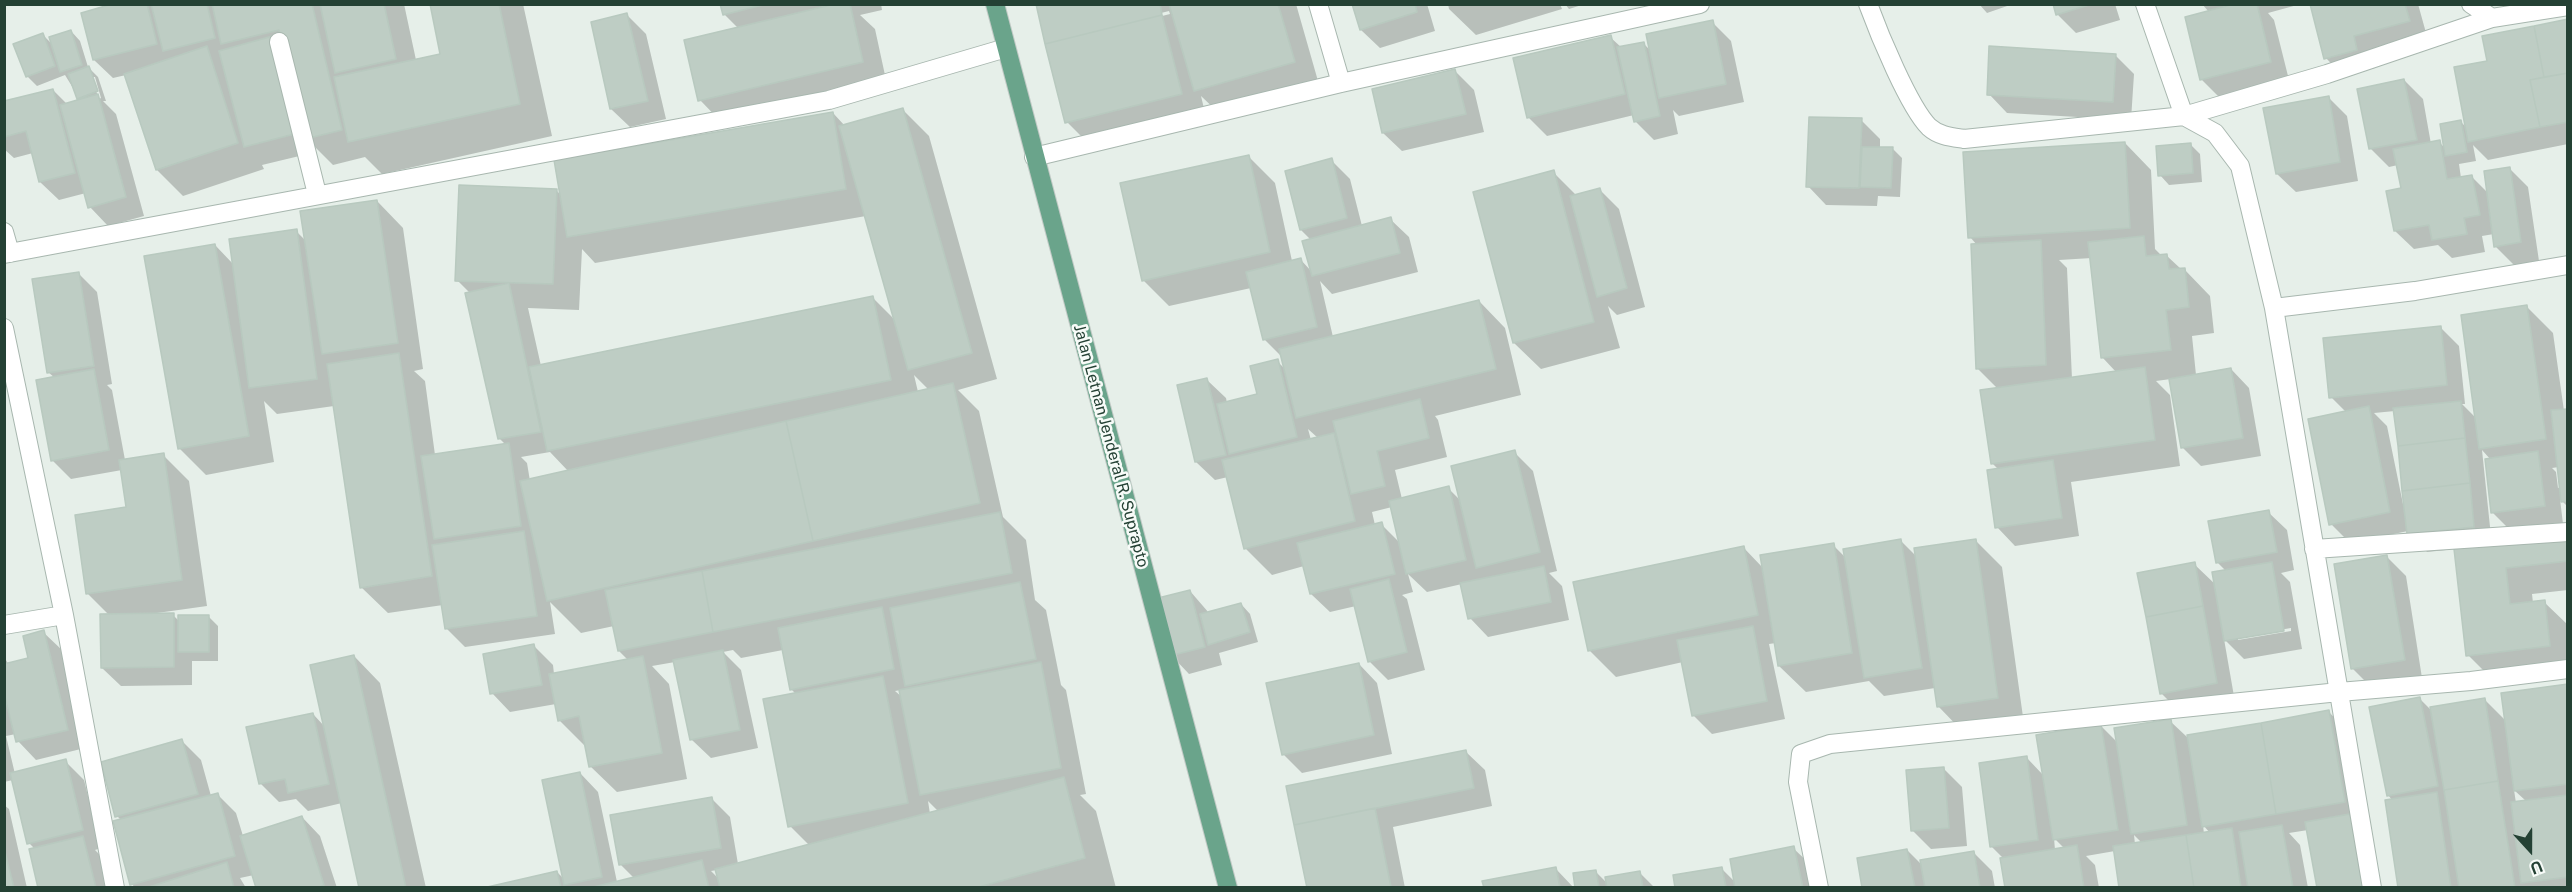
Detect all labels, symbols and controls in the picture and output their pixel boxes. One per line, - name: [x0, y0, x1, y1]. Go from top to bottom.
- street label: Jalan Letnan Jenderal R. Suprapto: [1069, 323, 1153, 569]
- north arrow: [2500, 820, 2560, 880]
- text: U: [2528, 856, 2545, 878]

